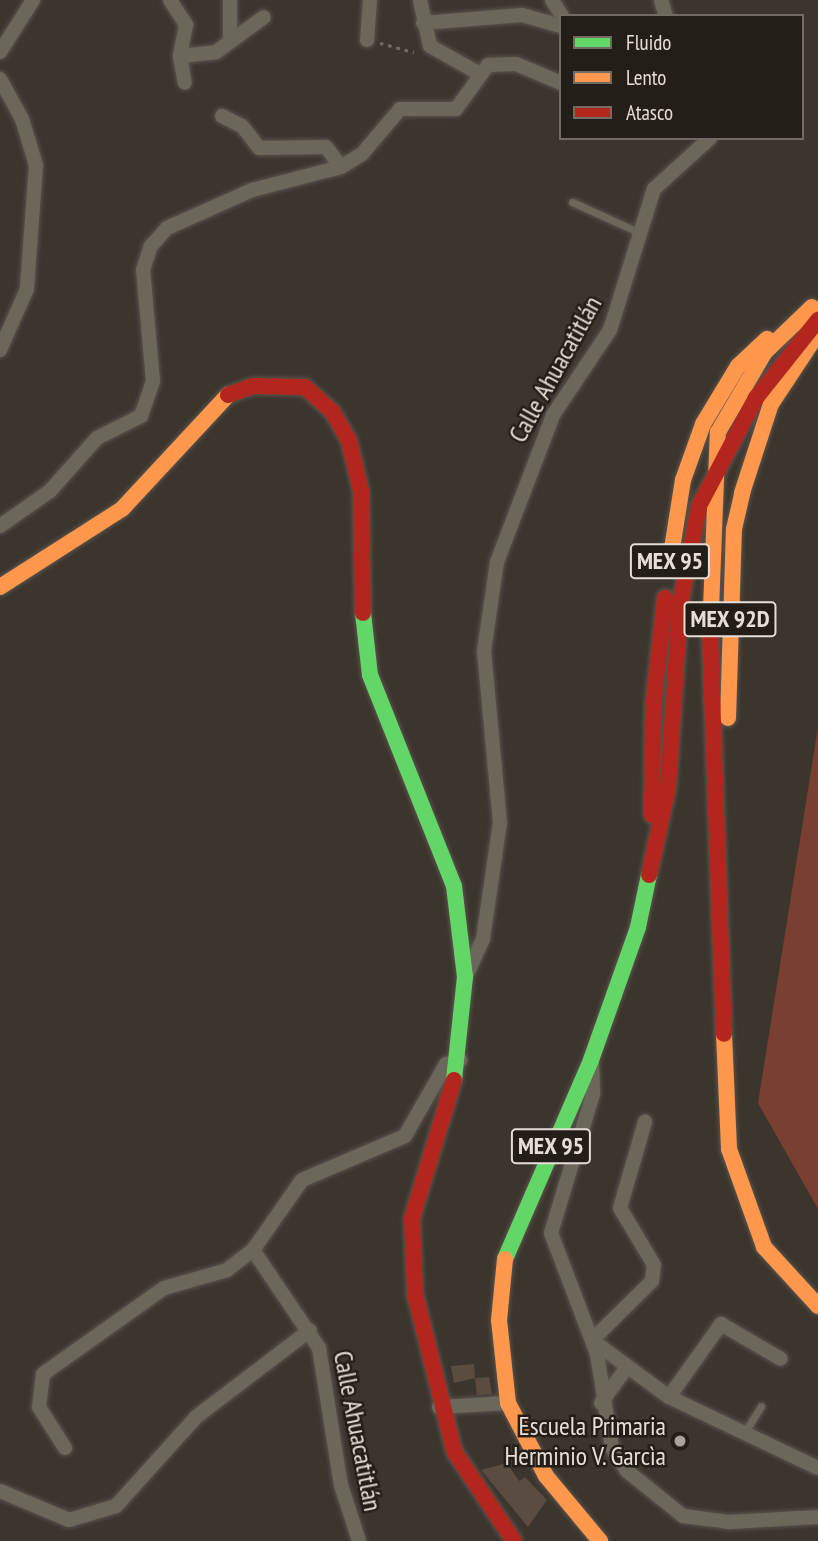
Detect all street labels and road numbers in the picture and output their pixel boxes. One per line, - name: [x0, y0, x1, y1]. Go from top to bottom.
- street label: Calle Ahuacatitlán: [502, 290, 608, 448]
- road number: MEX 95: [628, 540, 712, 582]
- road number: MEX 92D: [683, 598, 777, 640]
- road number: MEX 95: [509, 1126, 593, 1166]
- street label: Calle Ahuacatitlán: [327, 1348, 389, 1514]

